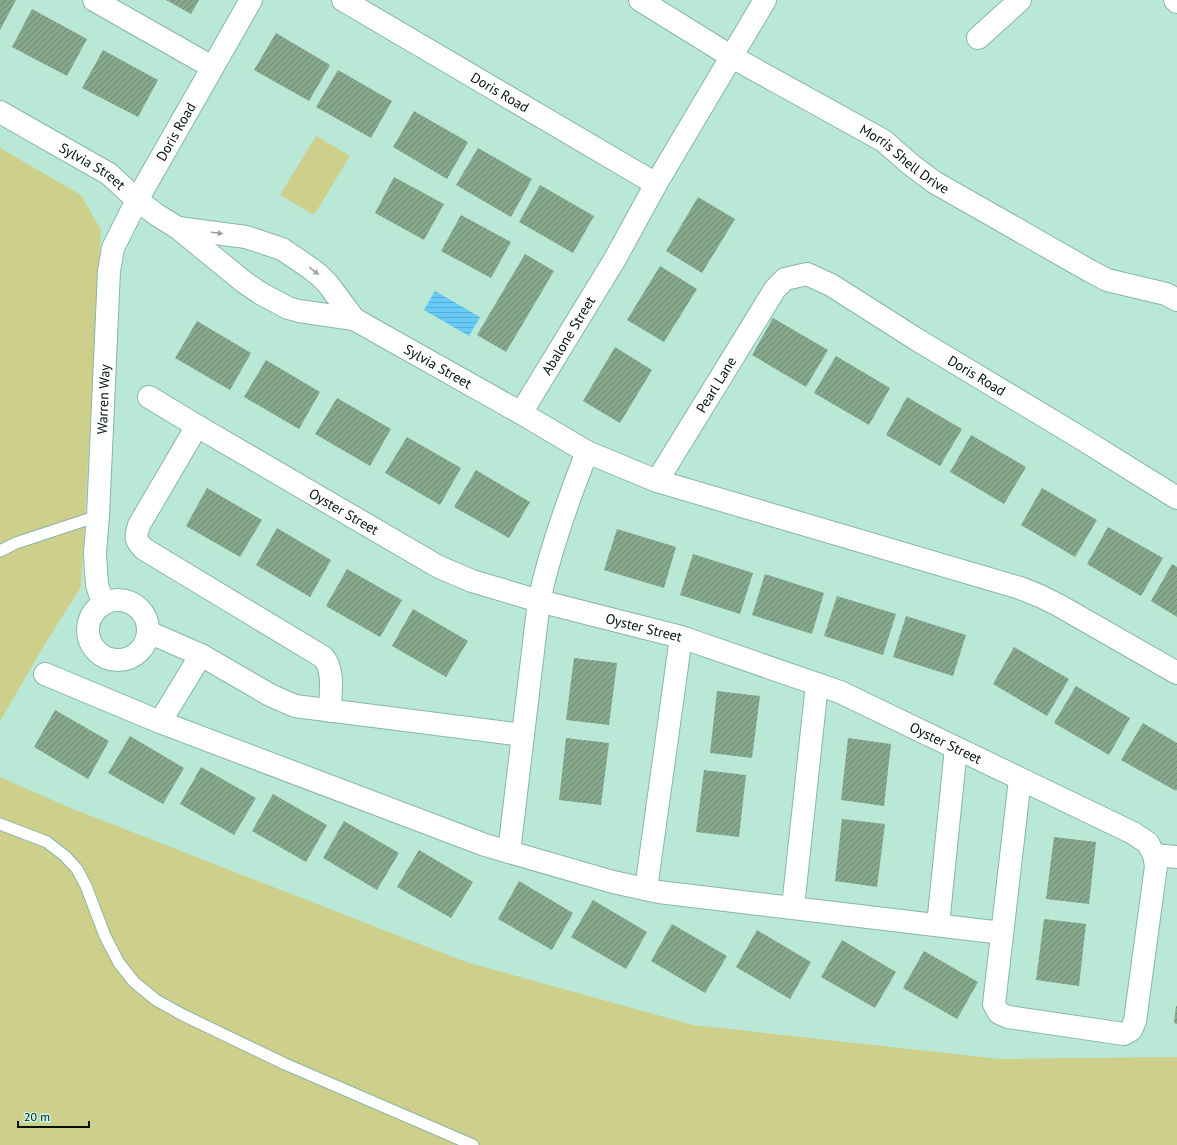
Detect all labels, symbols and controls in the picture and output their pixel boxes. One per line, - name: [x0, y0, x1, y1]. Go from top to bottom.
- street label: Doris Road: [468, 68, 532, 116]
- street label: Doris Road: [152, 99, 200, 164]
- street label: Morris Shell Drive: [856, 120, 952, 198]
- street label: Sylvia Street: [56, 139, 129, 194]
- one-way arrow: [210, 230, 223, 236]
- one-way arrow: [309, 267, 320, 276]
- street label: Abalone Street: [538, 293, 599, 378]
- street label: Sylvia Street: [401, 340, 475, 393]
- street label: Doris Road: [944, 351, 1009, 400]
- street label: Pearl Lane: [692, 353, 740, 416]
- street label: Warren Way: [93, 363, 114, 435]
- street label: Oyster Street: [306, 484, 382, 539]
- street label: Oyster Street: [604, 609, 684, 646]
- street label: Oyster Street: [907, 718, 985, 768]
- scale bar: [18, 1103, 89, 1129]
- text: 20 m: [24, 1109, 50, 1124]

